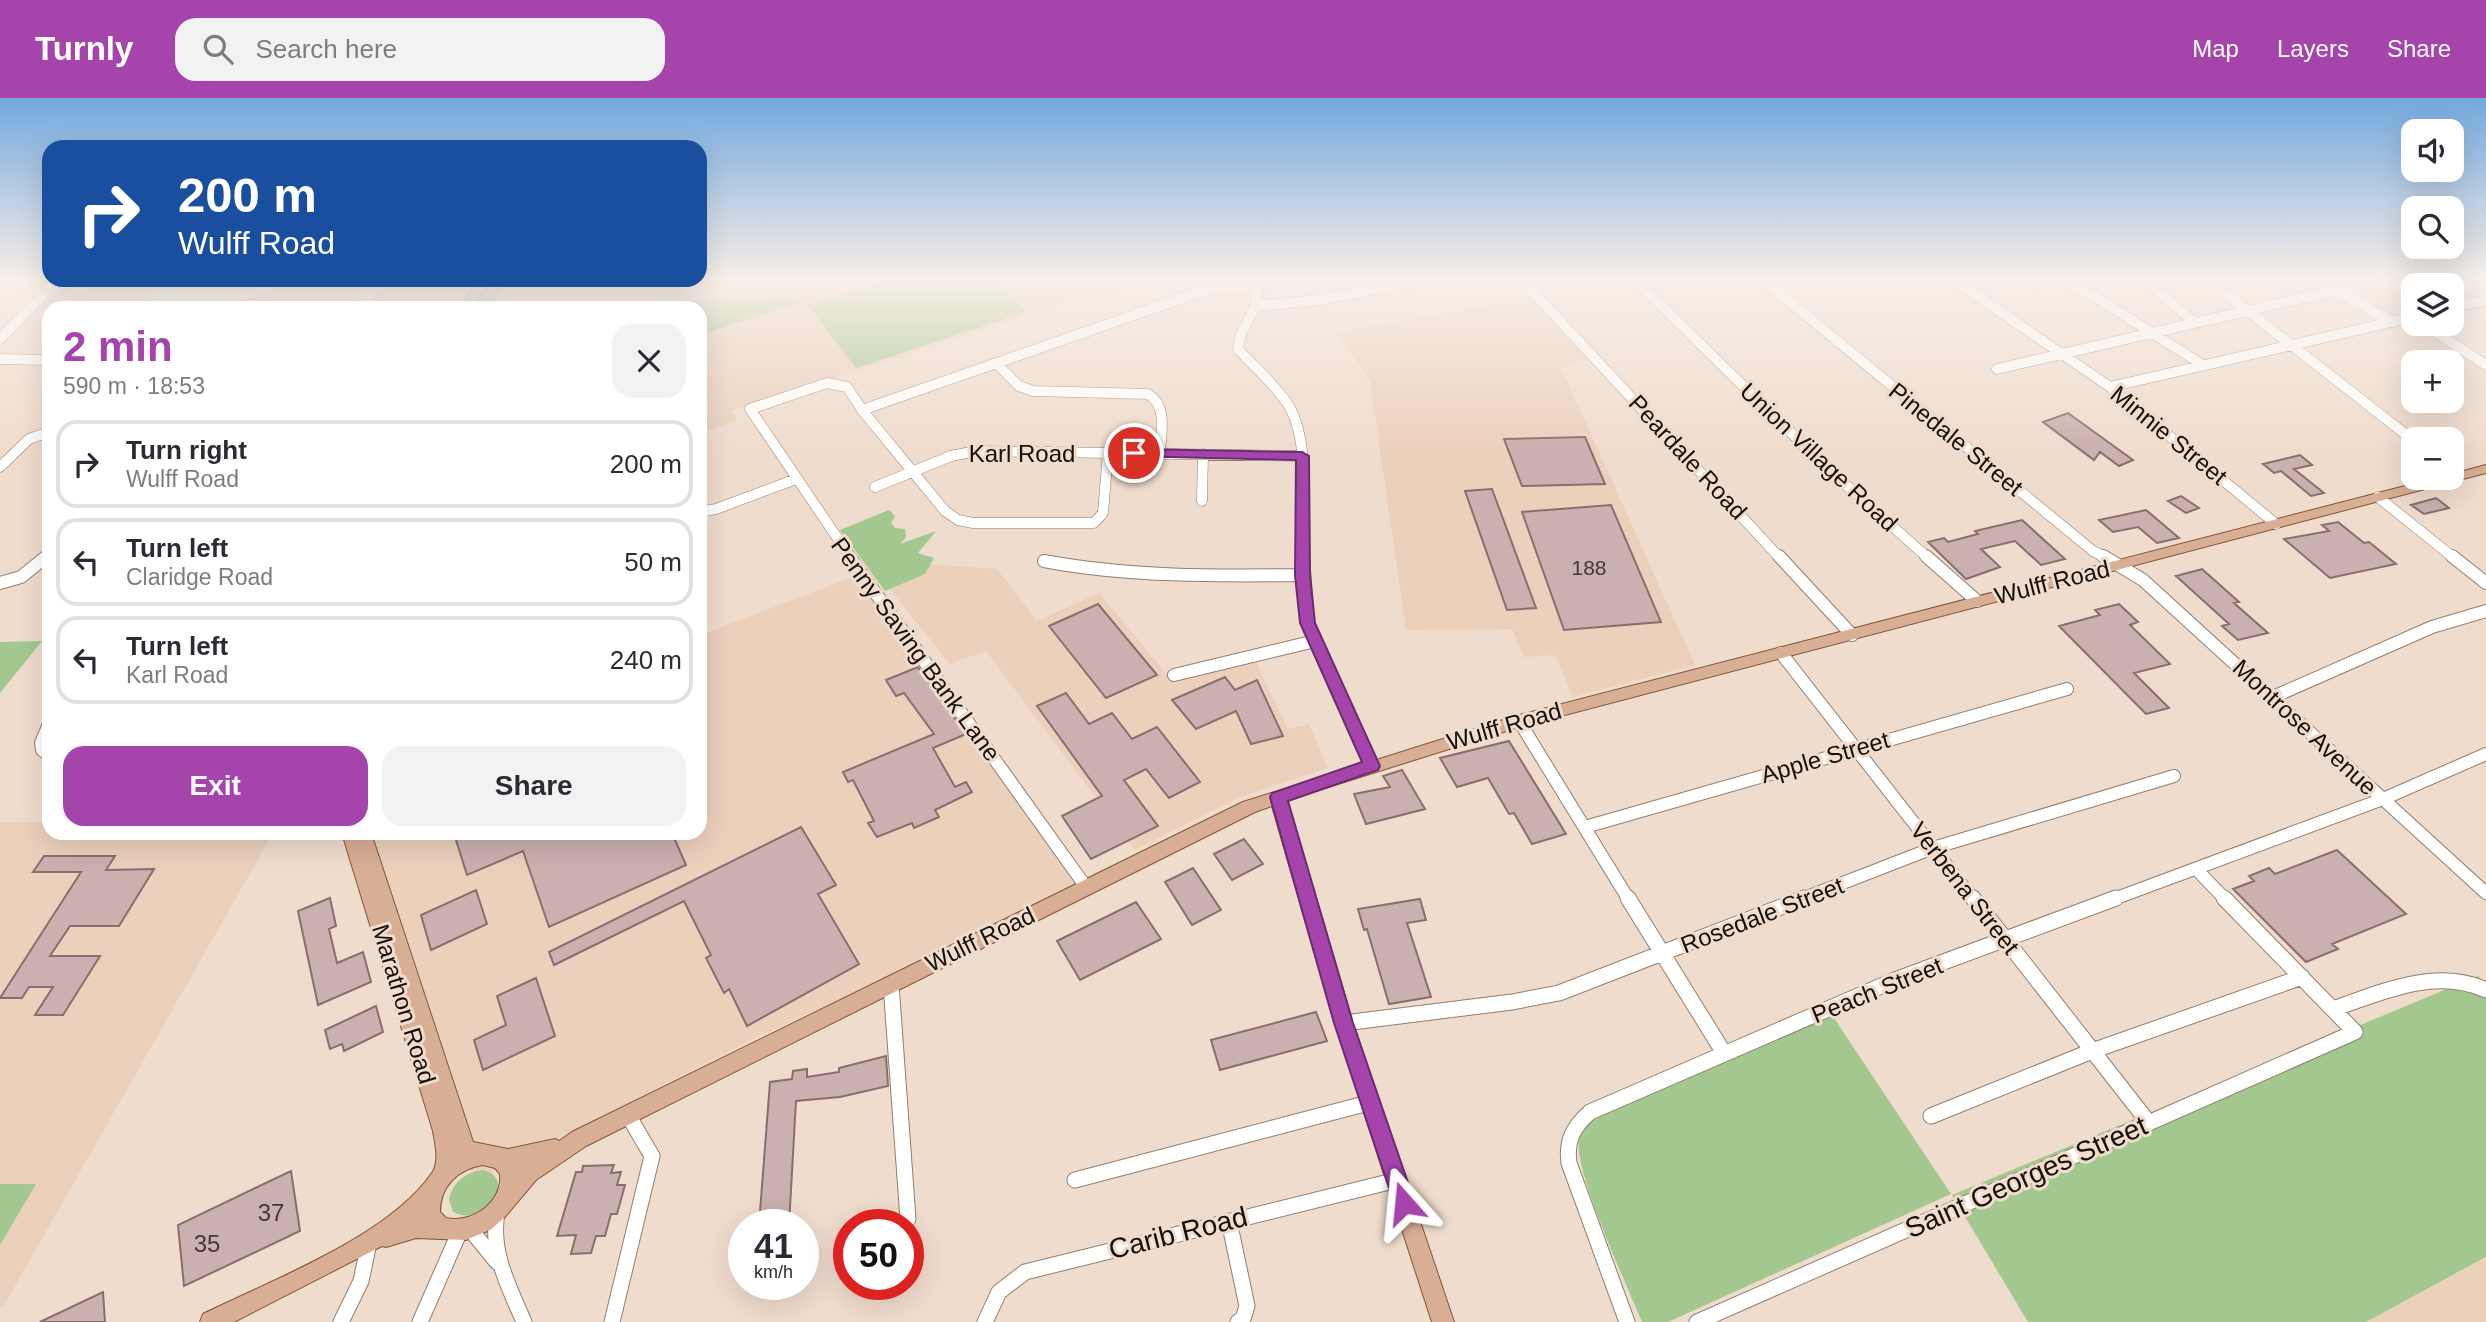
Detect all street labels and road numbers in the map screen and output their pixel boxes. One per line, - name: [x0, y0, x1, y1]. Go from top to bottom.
- street label: Union Village Road: [1735, 377, 1903, 537]
- street label: Pinedale Street: [1884, 377, 2029, 501]
- street label: Minnie Street: [2106, 380, 2233, 490]
- street label: Peardale Road: [1624, 389, 1752, 525]
- street label: Karl Road: [969, 440, 1075, 467]
- street label: Penny Saving Bank Lane: [826, 532, 1006, 766]
- street label: Wulff Road: [1992, 555, 2112, 609]
- street label: Montrose Avenue: [2228, 654, 2382, 800]
- street label: Wulff Road: [1444, 697, 1564, 755]
- street label: Apple Street: [1758, 726, 1893, 788]
- street label: Verbena Street: [1905, 817, 2025, 960]
- street label: Rosedale Street: [1677, 871, 1847, 958]
- street label: Wulff Road: [921, 901, 1039, 977]
- street label: Marathon Road: [367, 921, 441, 1087]
- street label: Peach Street: [1808, 951, 1947, 1029]
- street label: Saint Georges Street: [1900, 1110, 2152, 1244]
- street label: Carib Road: [1106, 1201, 1250, 1265]

